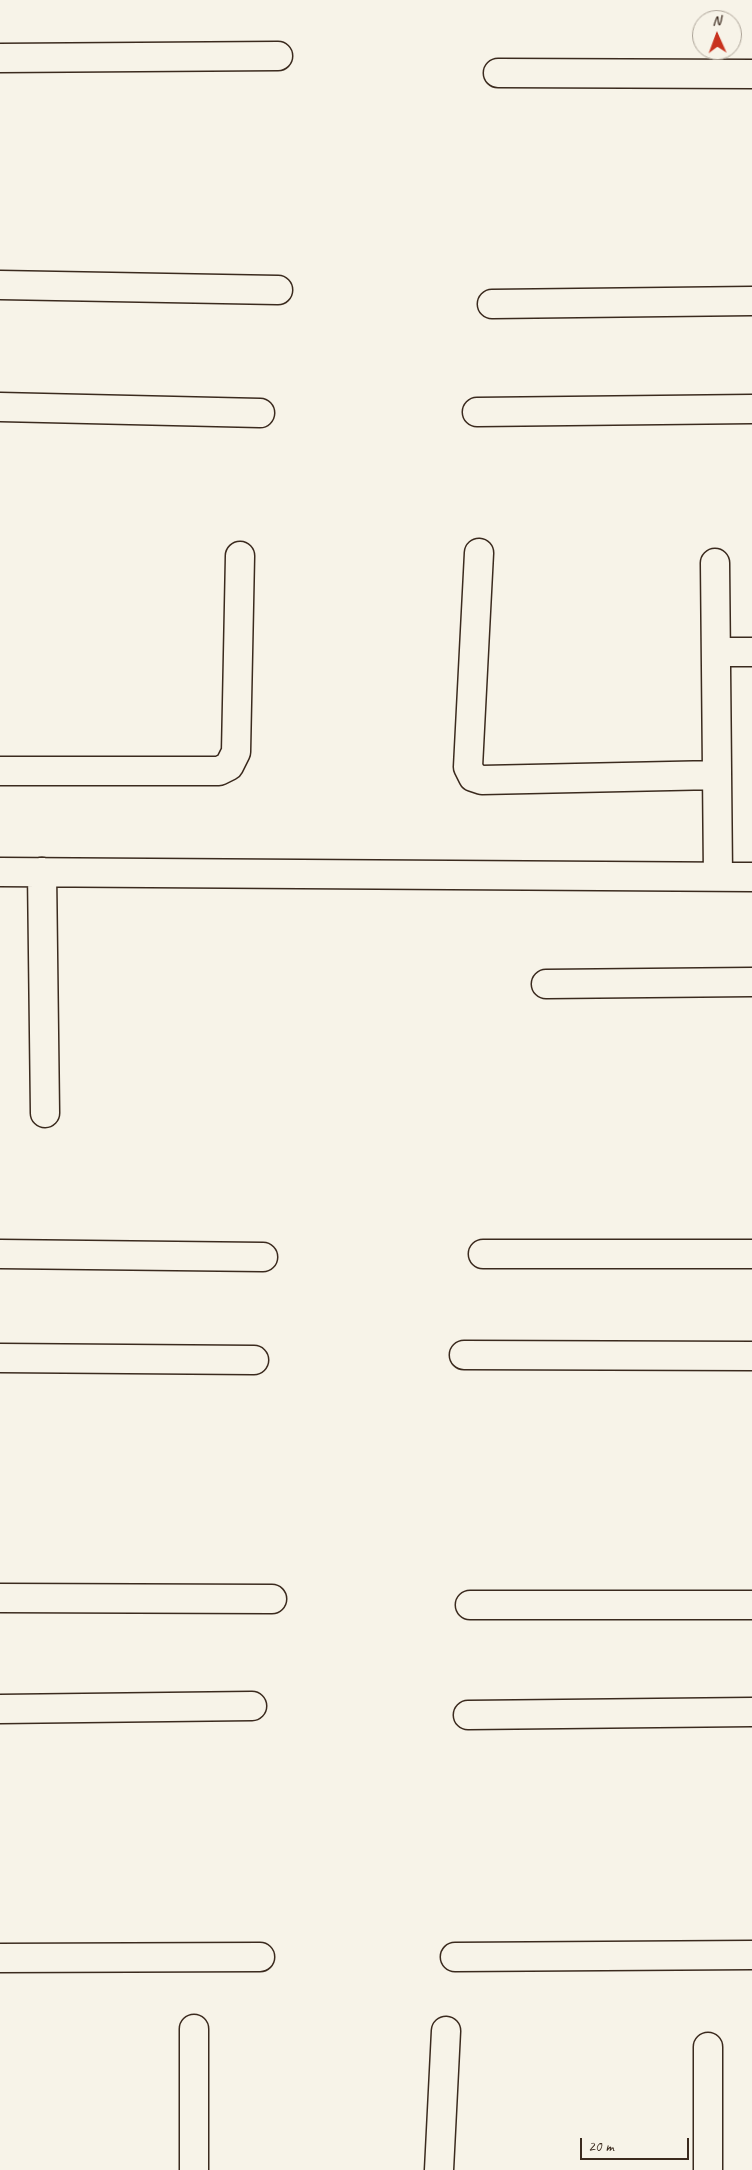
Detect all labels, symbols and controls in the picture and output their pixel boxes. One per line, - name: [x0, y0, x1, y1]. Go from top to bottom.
- north arrow: [692, 10, 742, 60]
- text: N: [712, 12, 721, 29]
- scale bar: [582, 2128, 691, 2160]
- text: 20 m: [588, 2137, 614, 2156]

